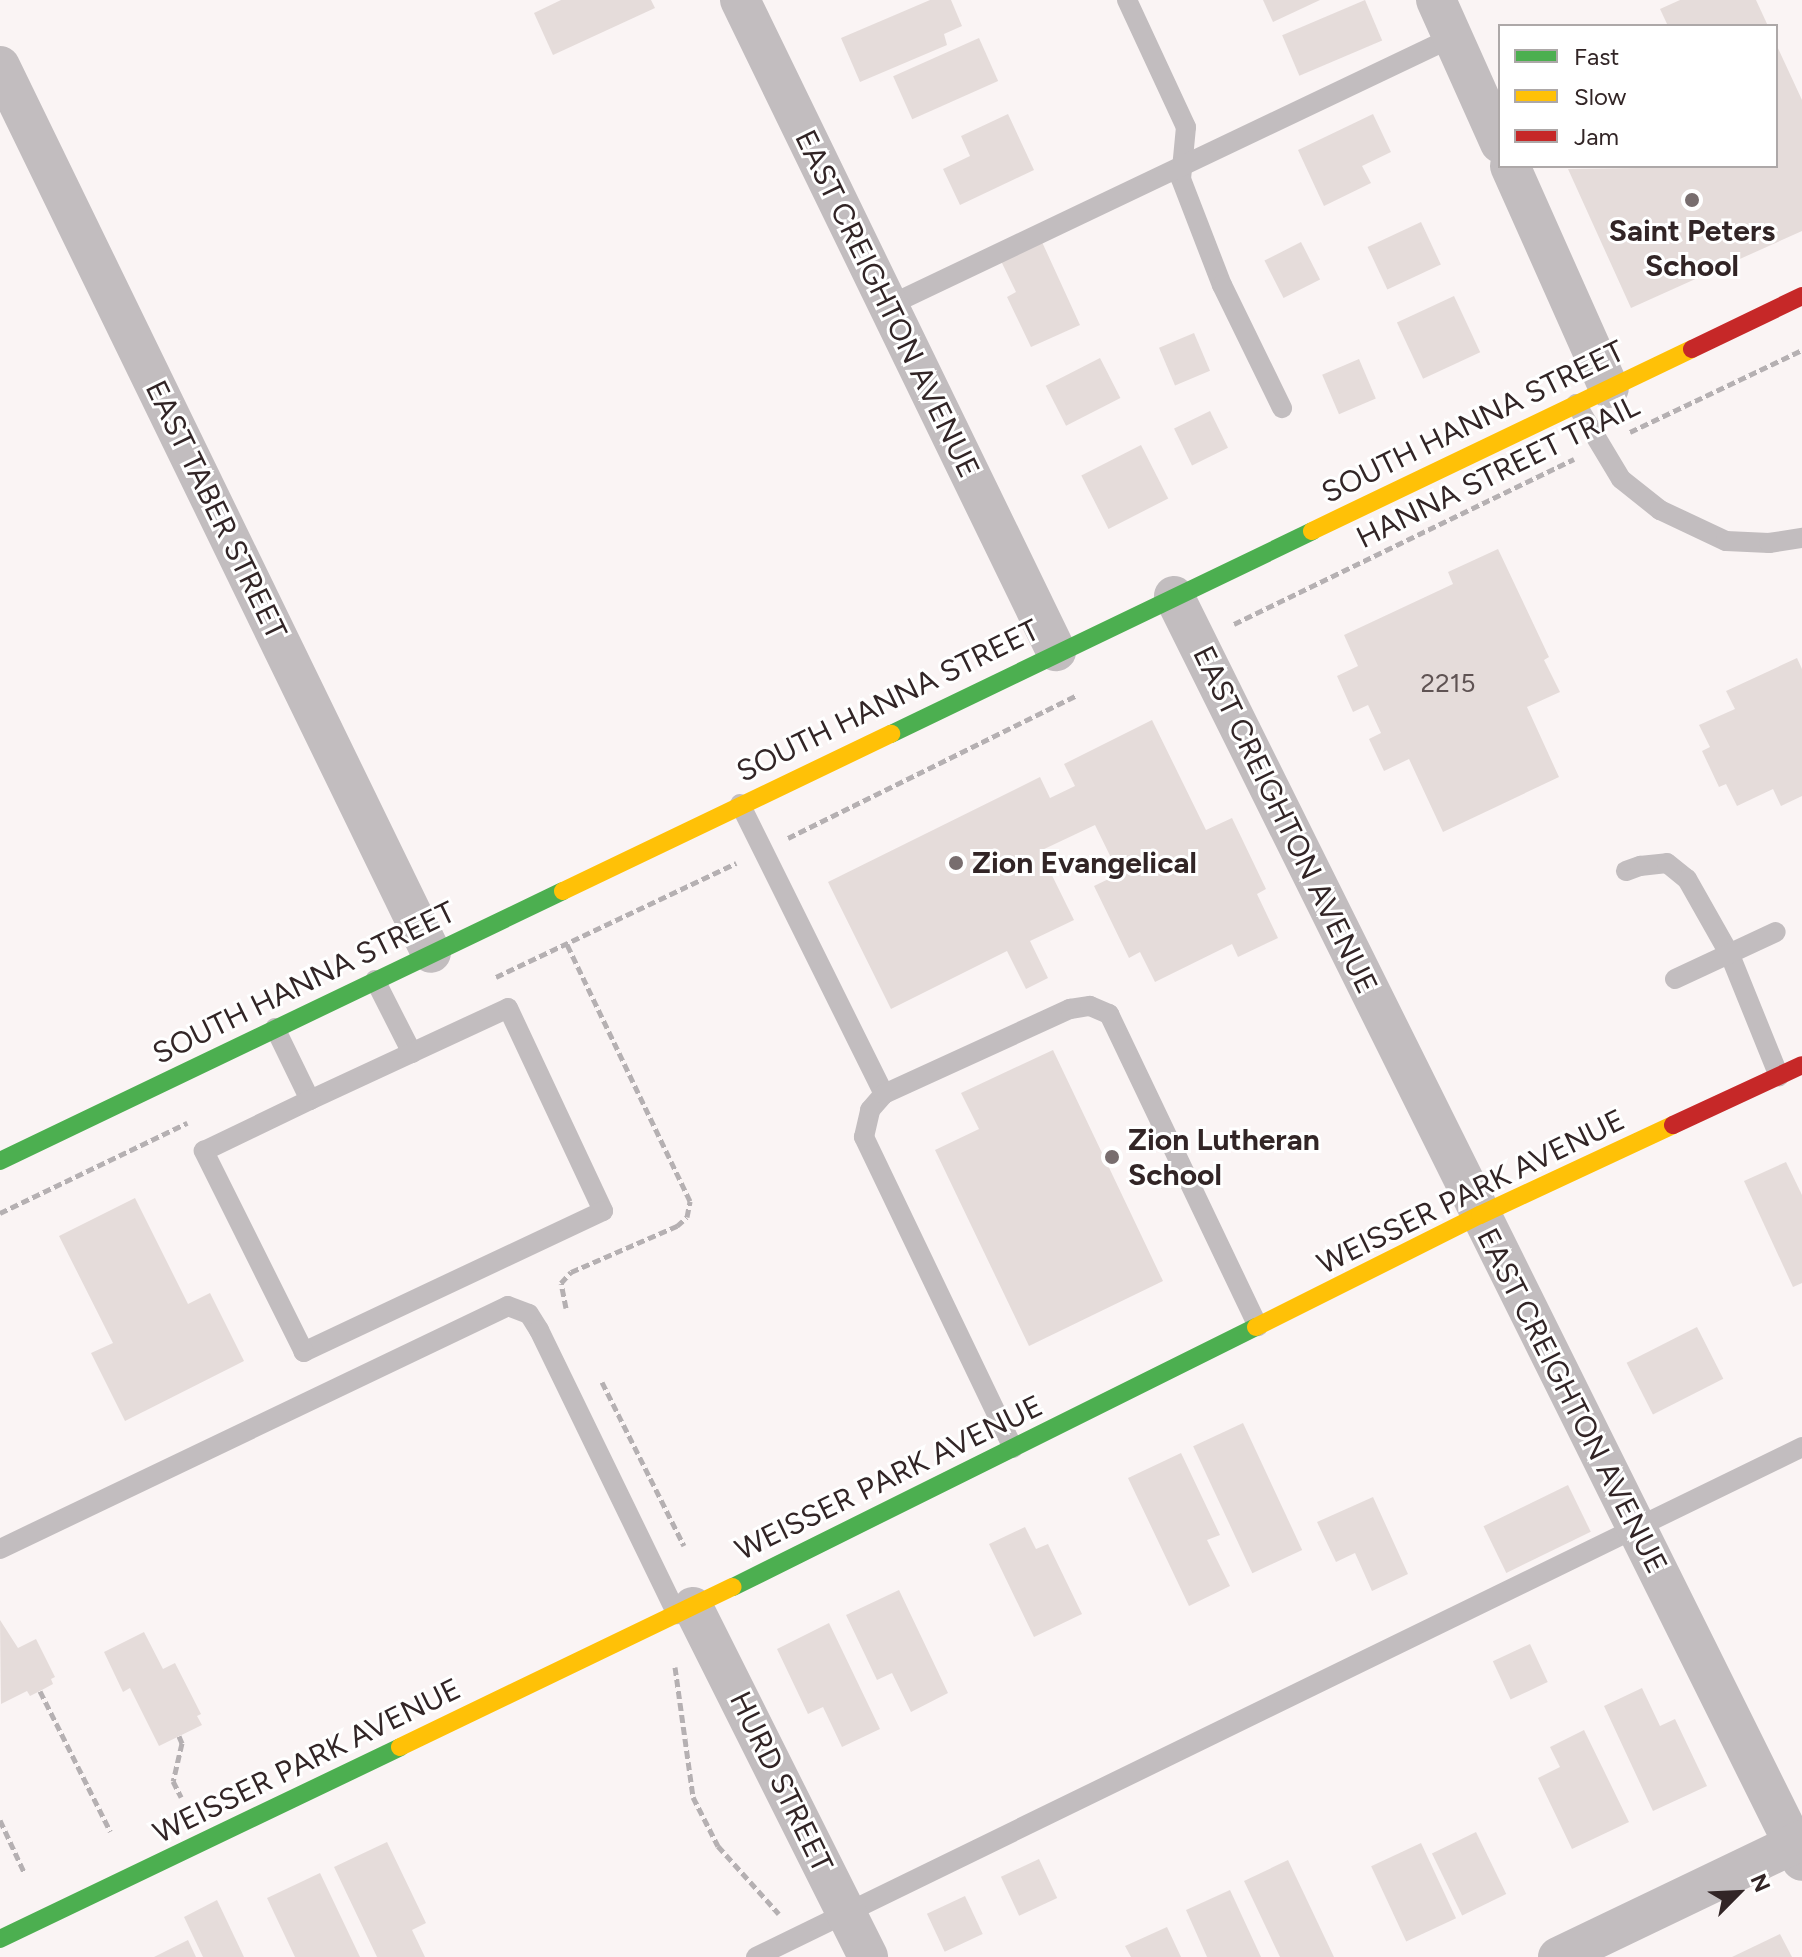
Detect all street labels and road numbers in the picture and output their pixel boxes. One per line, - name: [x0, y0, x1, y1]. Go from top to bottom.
- street label: EAST CREIGHTON AVENUE: [787, 124, 987, 484]
- street label: SOUTH HANNA STREET: [1316, 333, 1630, 511]
- street label: EAST TABER STREET: [138, 375, 294, 645]
- street label: HANNA STREET TRAIL: [1351, 388, 1645, 556]
- street label: SOUTH HANNA STREET: [731, 612, 1045, 790]
- street label: EAST CREIGHTON AVENUE: [1185, 640, 1385, 1000]
- street label: SOUTH HANNA STREET: [147, 894, 461, 1072]
- street label: WEISSER PARK AVENUE: [1311, 1102, 1631, 1282]
- street label: EAST CREIGHTON AVENUE: [1469, 1223, 1675, 1579]
- street label: WEISSER PARK AVENUE: [729, 1388, 1049, 1568]
- street label: WEISSER PARK AVENUE: [147, 1671, 467, 1851]
- street label: HURD STREET: [722, 1686, 840, 1878]

